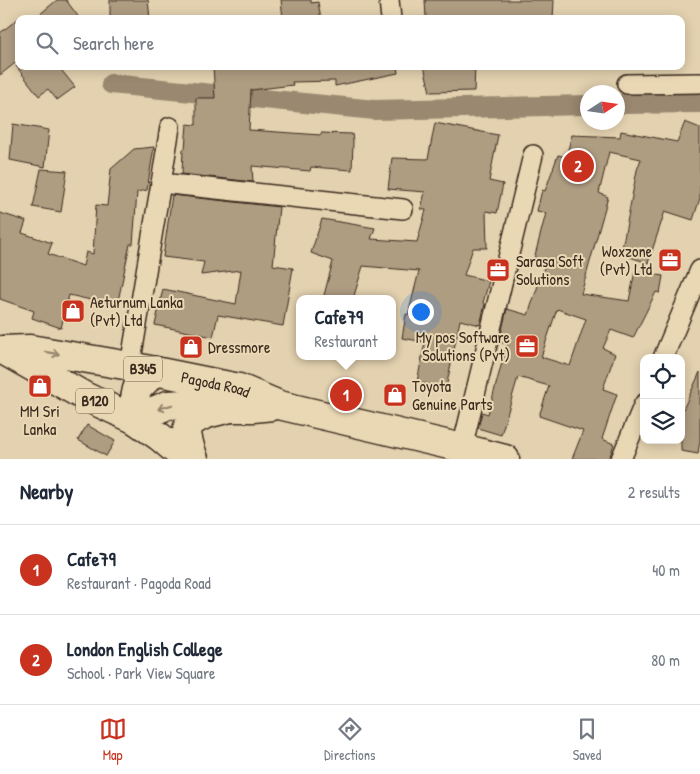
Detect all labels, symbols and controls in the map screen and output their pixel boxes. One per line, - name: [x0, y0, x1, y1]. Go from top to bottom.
- search box: [15, 15, 685, 70]
- icon: search: [33, 29, 61, 57]
- text: Search here: [73, 30, 154, 56]
- north arrow: [580, 85, 625, 130]
- pin: 2: [562, 147, 594, 185]
- place label: Woxzone (Pvt) Ltd: [600, 240, 653, 280]
- office icon: Woxzone (Pvt) Ltd: [657, 247, 683, 273]
- place label: Sarasa Soft Solutions: [516, 250, 584, 290]
- office icon: Sarasa Soft Solutions: [485, 257, 511, 283]
- place label: Aeturnum Lanka (Pvt) Ltd: [90, 291, 183, 331]
- popup: [296, 295, 396, 360]
- shop icon: Aeturnum Lanka (Pvt) Ltd: [60, 298, 86, 324]
- your location: [408, 299, 434, 325]
- text: Cafe79: [314, 304, 363, 330]
- place label: My pos Software Solutions (Pvt): [416, 326, 511, 366]
- text: Restaurant: [314, 330, 378, 352]
- office icon: My pos Software Solutions (Pvt): [514, 333, 540, 359]
- shop icon: Dressmore: [178, 334, 204, 360]
- place label: Dressmore: [208, 336, 271, 358]
- one-way arrow: [43, 348, 59, 358]
- map controls: [640, 354, 685, 444]
- button: locate: [640, 354, 685, 399]
- road number: B345: [124, 356, 162, 382]
- street label: Pagoda Road: [179, 366, 254, 403]
- shop icon: MM Sri Lanka: [27, 373, 53, 399]
- place label: Toyota Genuine Parts: [412, 375, 492, 415]
- pin: 1: [330, 376, 362, 414]
- shop icon: Toyota Genuine Parts: [382, 382, 408, 408]
- road number: B120: [76, 388, 114, 414]
- button: layers: [640, 399, 685, 444]
- place label: MM Sri Lanka: [20, 400, 60, 440]
- one-way arrow: [158, 402, 174, 412]
- text: Nearby: [20, 477, 73, 506]
- text: 2 results: [628, 481, 680, 503]
- text: Cafe79: [67, 546, 116, 572]
- text: 1: [33, 559, 39, 581]
- text: 40 m: [652, 559, 680, 581]
- text: Restaurant · Pagoda Road: [67, 572, 211, 594]
- text: London English College: [67, 636, 223, 662]
- text: 2: [32, 649, 40, 671]
- text: 80 m: [651, 649, 680, 671]
- text: School · Park View Square: [67, 662, 215, 684]
- tab: Map: [99, 715, 127, 764]
- tab: Directions: [324, 715, 375, 764]
- tab: Saved: [573, 715, 601, 764]

